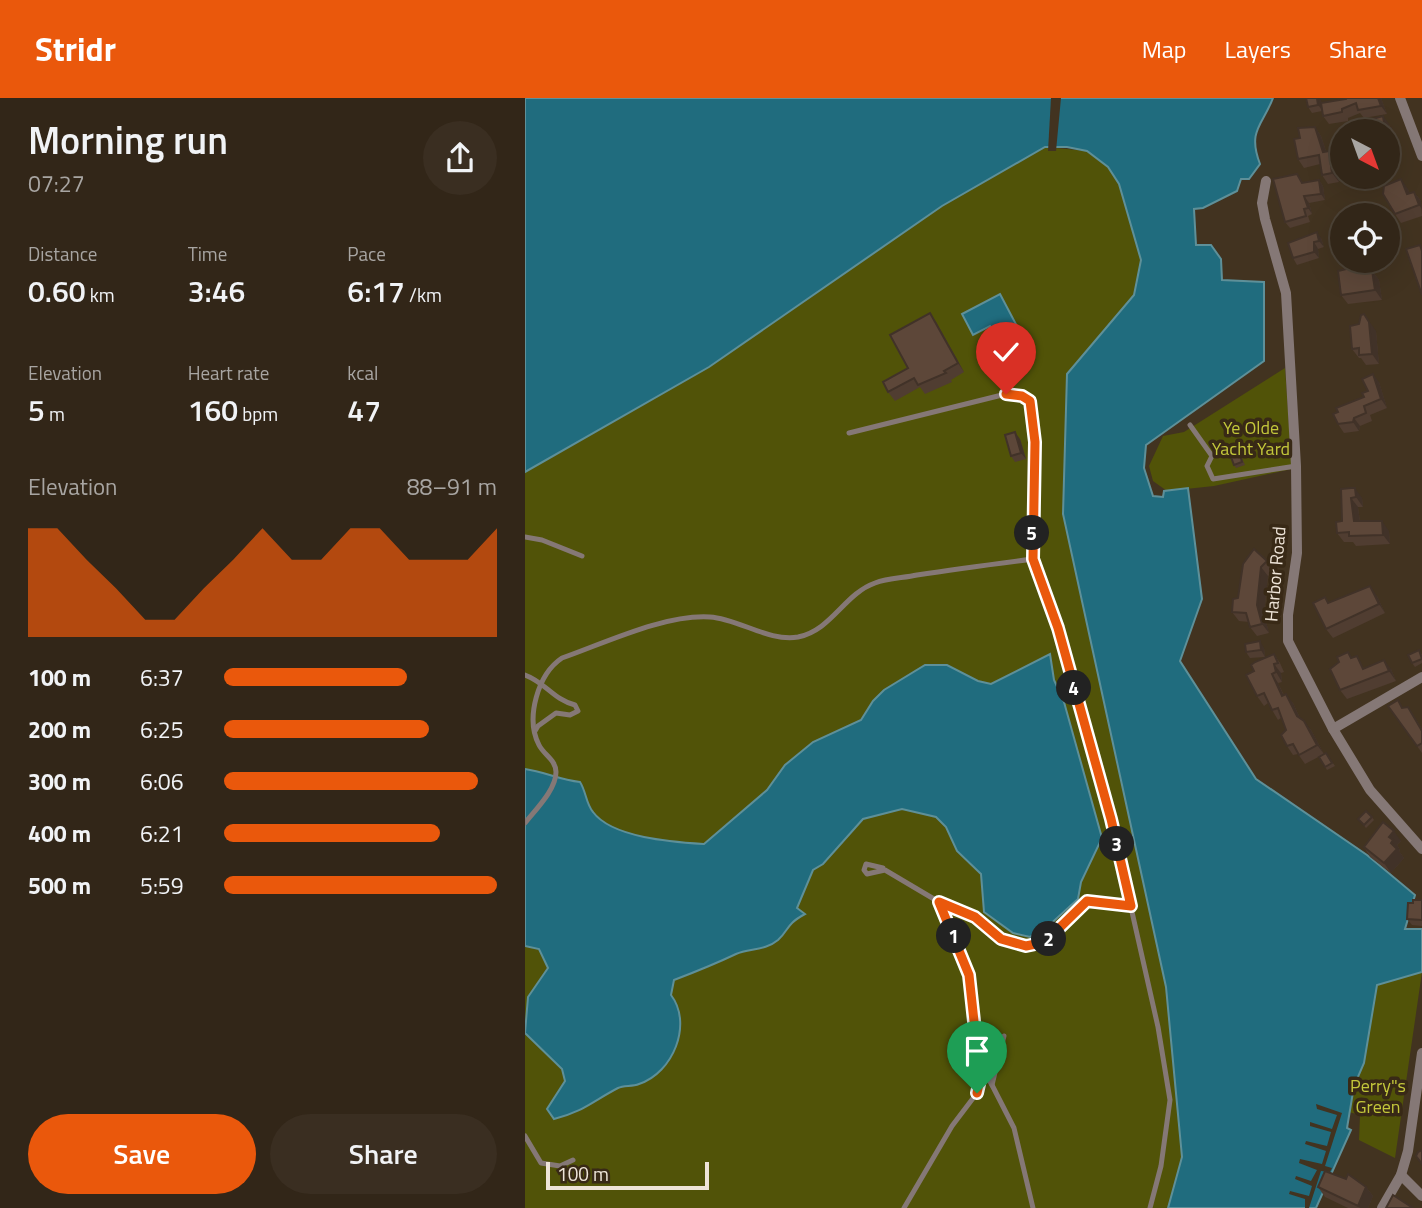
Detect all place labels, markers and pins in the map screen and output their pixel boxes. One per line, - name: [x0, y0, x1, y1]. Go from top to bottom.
- pin: [976, 322, 1036, 394]
- pin: 5: [1015, 516, 1049, 550]
- pin: 4: [1057, 670, 1091, 706]
- pin: 3: [1099, 826, 1135, 862]
- pin: 1: [937, 918, 971, 954]
- pin: 2: [1031, 922, 1067, 956]
- pin: [947, 1021, 1007, 1093]

